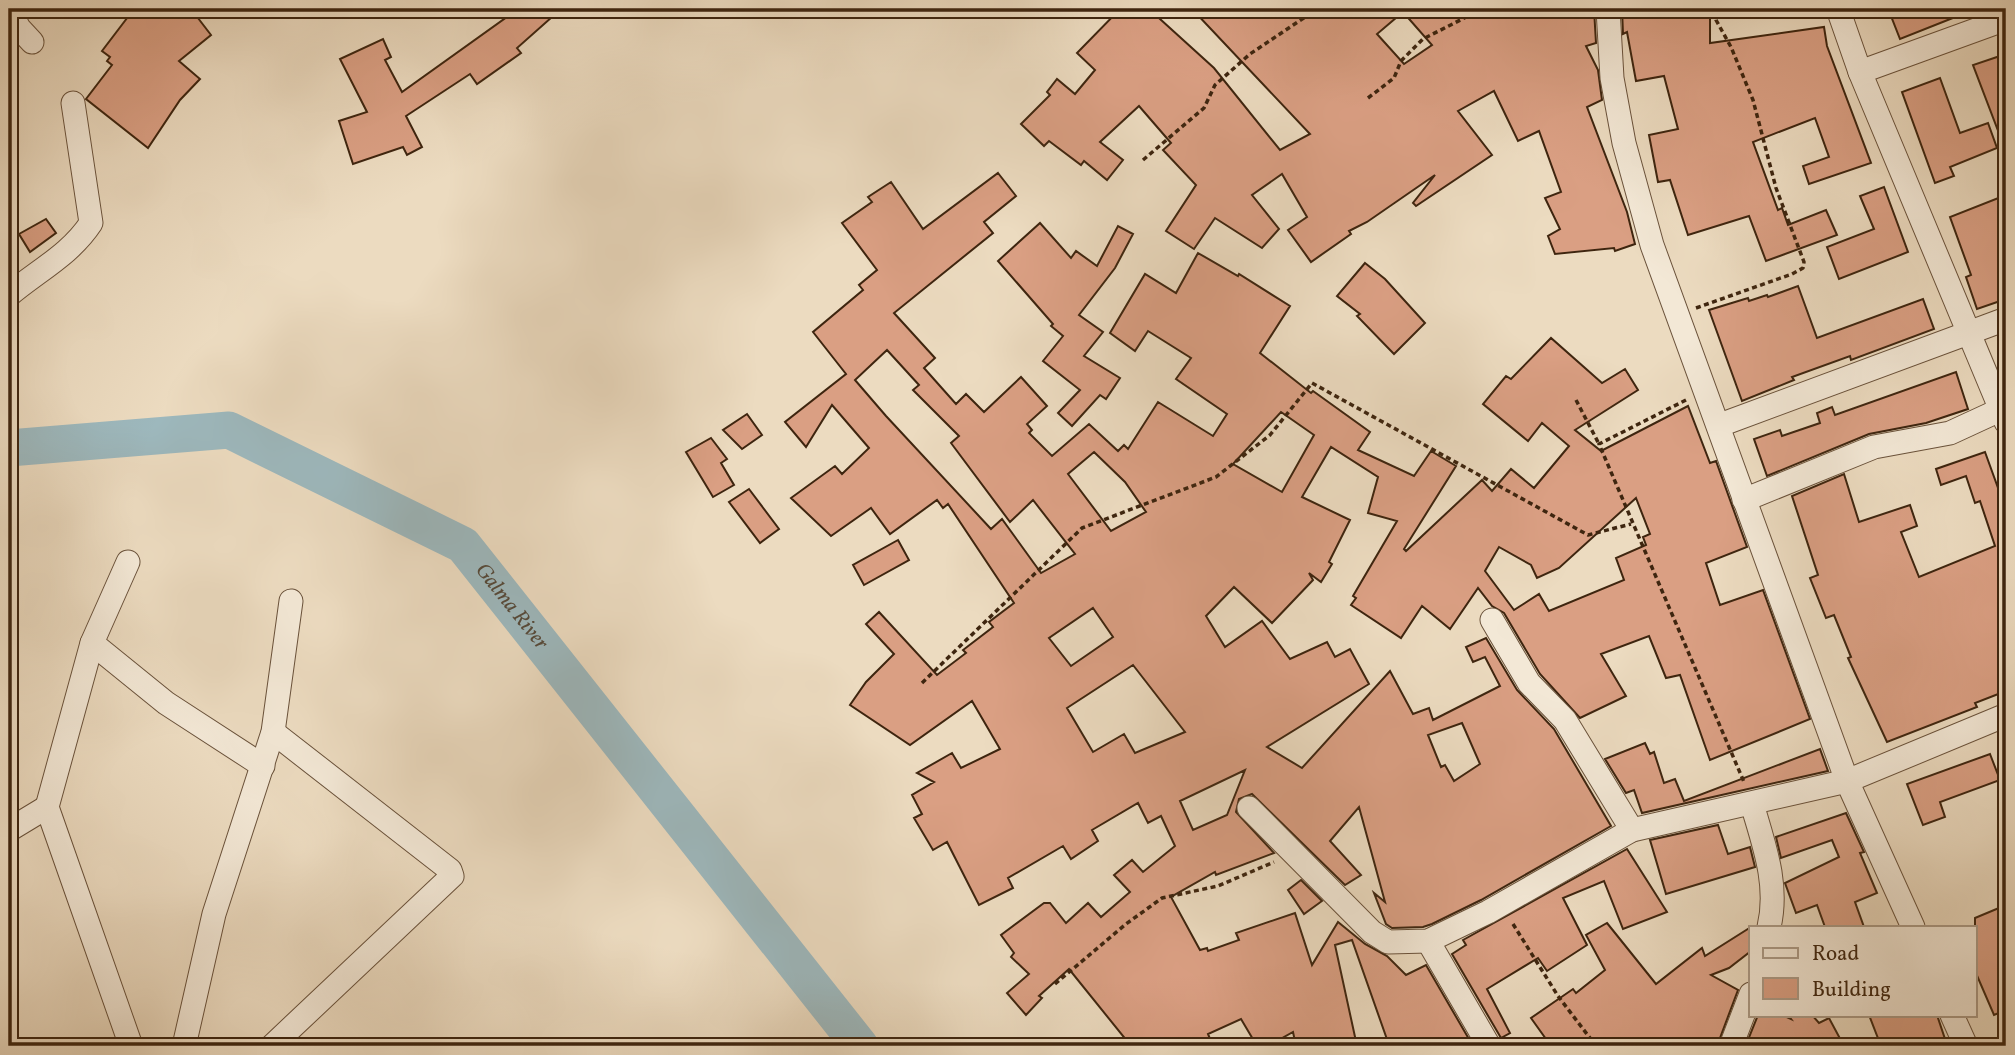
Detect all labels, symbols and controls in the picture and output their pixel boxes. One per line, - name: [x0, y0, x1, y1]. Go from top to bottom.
- water label: Galma River: [468, 557, 555, 656]
- legend: [1749, 926, 1976, 1016]
- text: Road: [1812, 940, 1859, 969]
- text: Building: [1812, 976, 1891, 1005]

